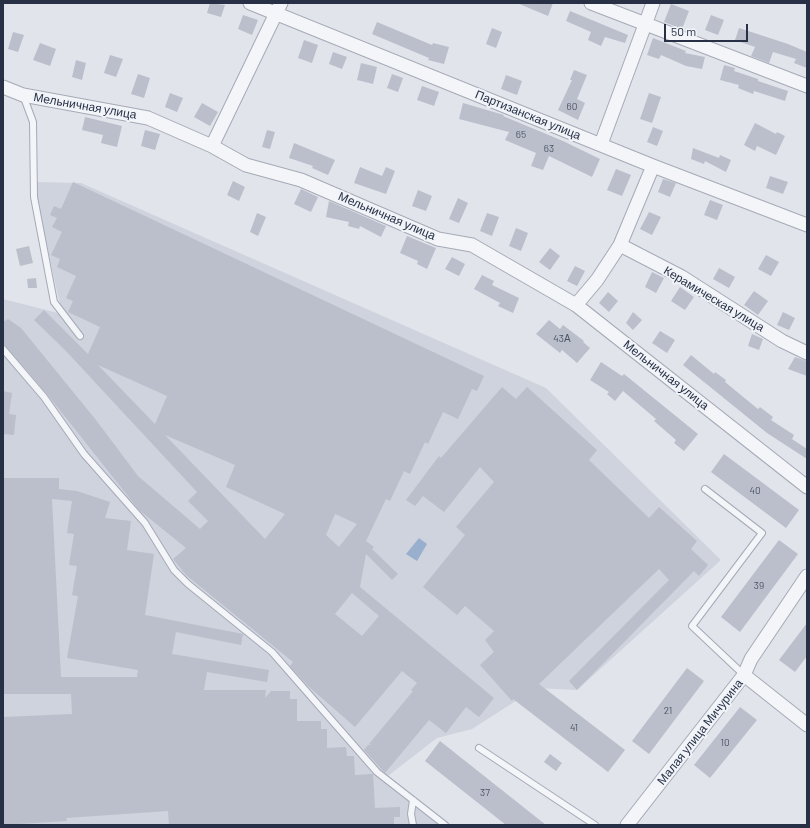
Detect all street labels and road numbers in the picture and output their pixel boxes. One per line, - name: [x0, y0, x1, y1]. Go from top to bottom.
- street label: Партизанская улица: [473, 87, 583, 143]
- street label: Мельничная улица: [32, 90, 138, 122]
- street label: Мельничная улица: [336, 189, 438, 243]
- street label: Керамическая улица: [661, 263, 767, 335]
- street label: Мельничная улица: [620, 337, 712, 413]
- street label: Малая улица Мичурина: [654, 676, 746, 788]

